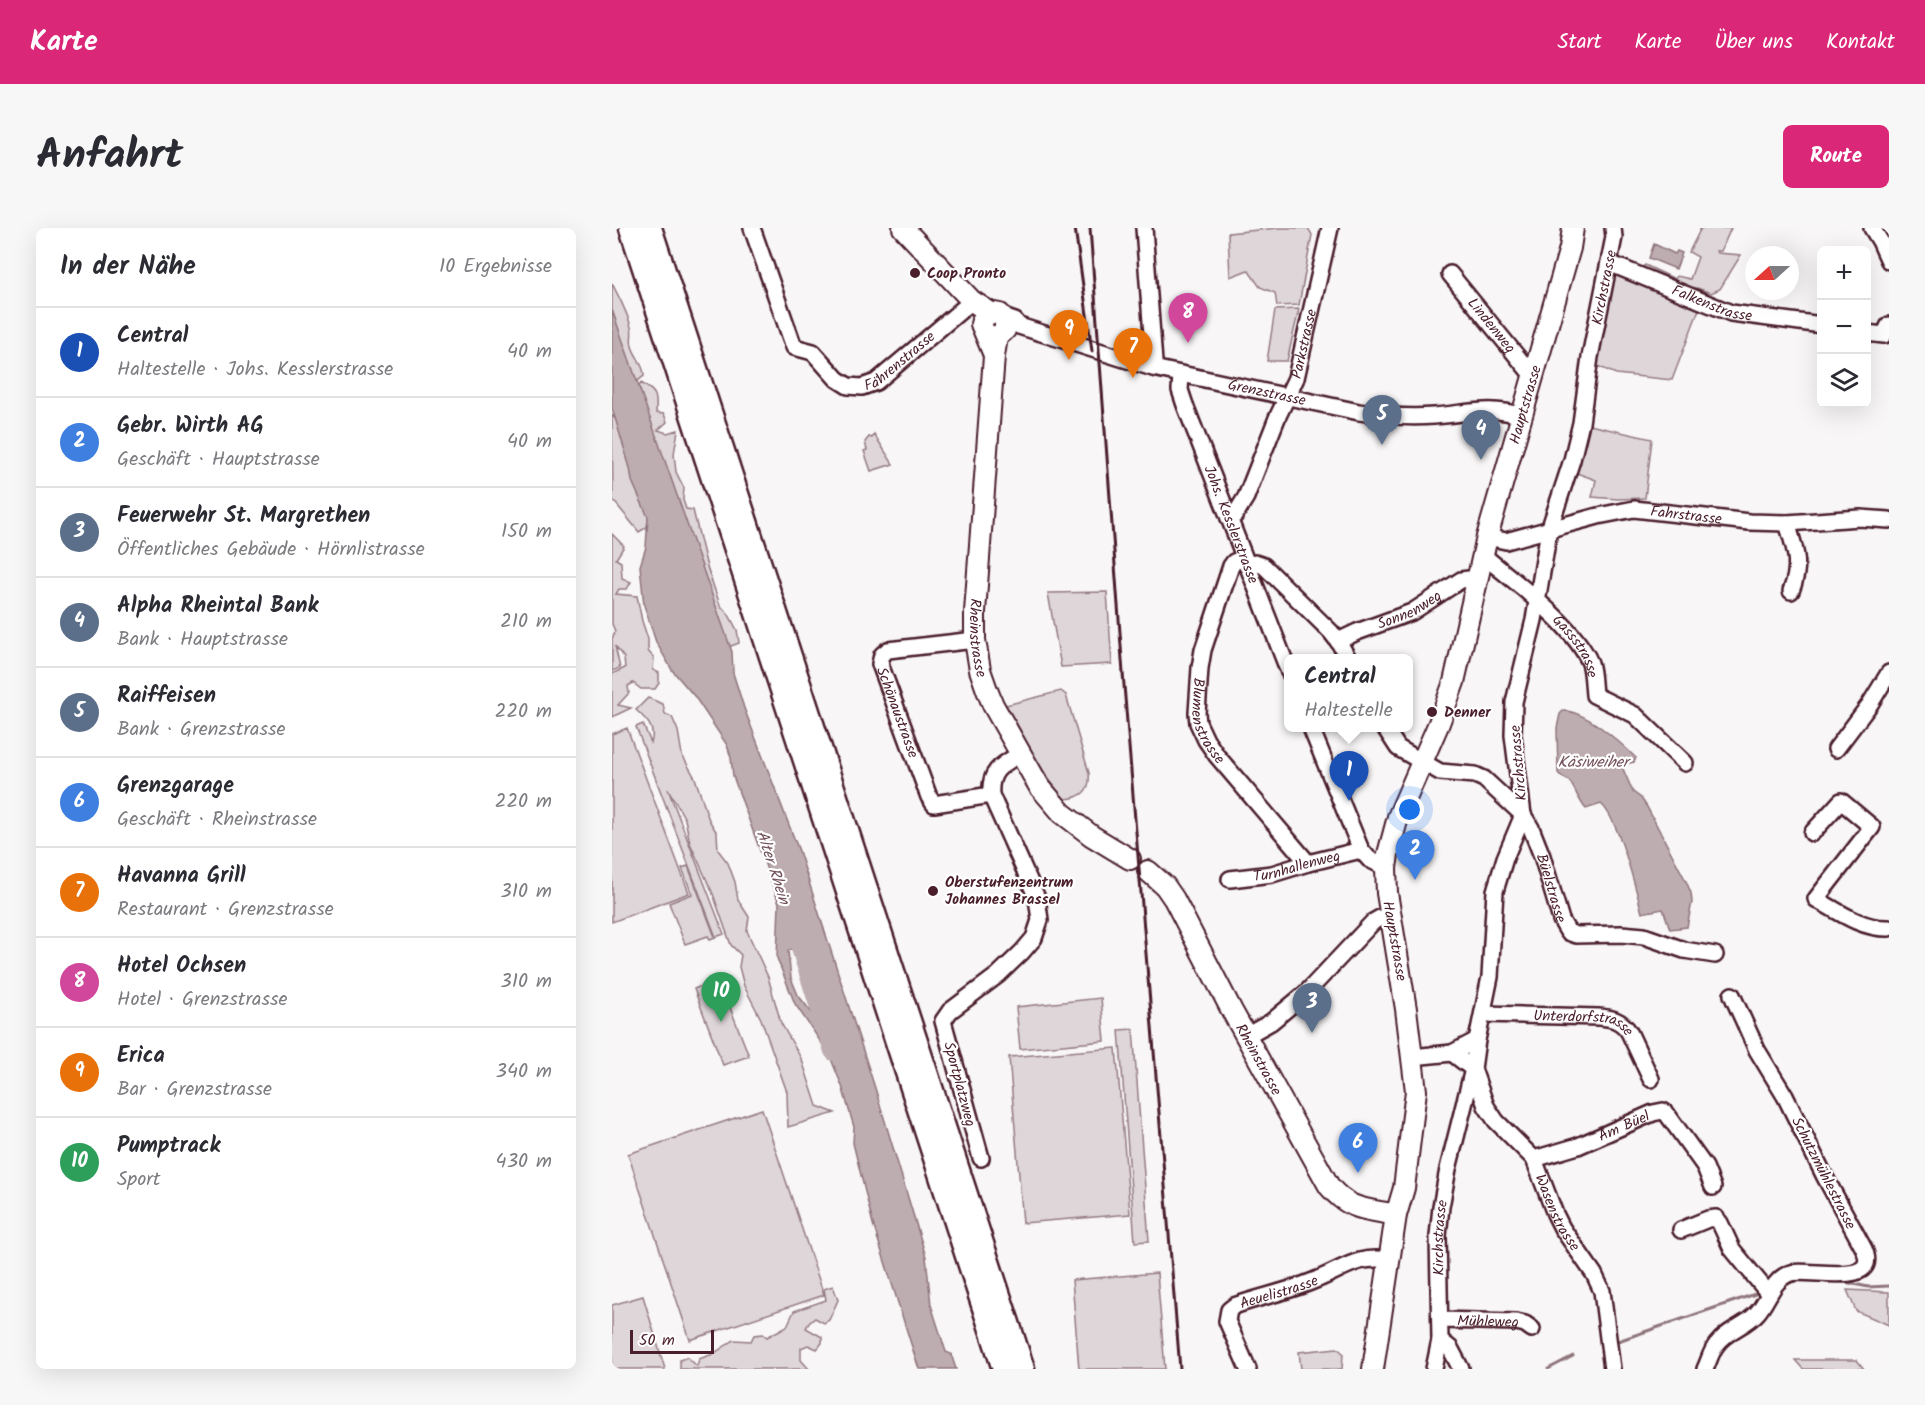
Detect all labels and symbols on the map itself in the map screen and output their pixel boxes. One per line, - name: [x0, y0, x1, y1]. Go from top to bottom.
- north arrow: [1745, 246, 1799, 300]
- street label: Kirchstrasse: [1586, 248, 1624, 327]
- place label: Coop Pronto: [927, 262, 1006, 286]
- marker: Coop Pronto: [908, 266, 922, 280]
- street label: Falkenstrasse: [1668, 279, 1754, 329]
- street label: Lindenweg: [1461, 293, 1521, 359]
- pin: 8: [1168, 294, 1208, 343]
- street label: Parkstrasse: [1285, 307, 1324, 381]
- pin: 9: [1050, 310, 1088, 360]
- street label: Fährenstrasse: [861, 325, 941, 398]
- pin: 7: [1114, 328, 1152, 378]
- street label: Hauptstrasse: [1503, 362, 1549, 447]
- street label: Grenzstrasse: [1225, 373, 1308, 413]
- pin: 5: [1362, 396, 1402, 445]
- pin: 4: [1462, 410, 1500, 460]
- street label: Johs. Kesslerstrasse: [1197, 462, 1265, 588]
- street label: Fahrstrasse: [1649, 500, 1723, 532]
- street label: Sonnenweg: [1374, 585, 1447, 637]
- street label: Rheinstrasse: [962, 598, 993, 681]
- street label: Gassstrasse: [1546, 609, 1604, 679]
- street label: Schönaustrasse: [869, 664, 925, 762]
- street label: Blumenstrasse: [1184, 677, 1230, 770]
- place label: Denner: [1444, 701, 1491, 725]
- marker: Denner: [1425, 705, 1439, 719]
- street label: Kirchstrasse: [1504, 724, 1534, 802]
- water label: Käsiweiher: [1558, 750, 1632, 775]
- pin: 1: [1330, 752, 1368, 801]
- your location: [1395, 795, 1424, 824]
- water label: Alter Rhein: [749, 827, 797, 909]
- pin: 2: [1396, 830, 1434, 880]
- street label: Turnhallenweg: [1252, 845, 1343, 889]
- street label: Büelstrasse: [1529, 851, 1572, 926]
- place label: Oberstufenzentrum Johannes Brassel: [945, 871, 1073, 912]
- marker: Oberstufenzentrum Johannes Brassel: [926, 884, 940, 898]
- street label: Hauptstrasse: [1375, 899, 1413, 983]
- pin: 10: [702, 972, 740, 1022]
- pin: 3: [1292, 984, 1332, 1033]
- street label: Unterdorfstrasse: [1533, 1004, 1640, 1042]
- street label: Rheinstrasse: [1228, 1020, 1288, 1100]
- street label: Sportplatzweg: [936, 1039, 982, 1129]
- street label: Am Büel: [1595, 1105, 1654, 1149]
- street label: Schutzmühlestrasse: [1784, 1113, 1862, 1234]
- pin: 6: [1338, 1124, 1378, 1173]
- street label: Wasenstrasse: [1528, 1171, 1586, 1257]
- street label: Kirchstrasse: [1427, 1198, 1455, 1276]
- street label: Aeuelistrasse: [1237, 1269, 1322, 1316]
- street label: Mühleweg: [1457, 1309, 1519, 1335]
- scale bar: [630, 1327, 714, 1354]

